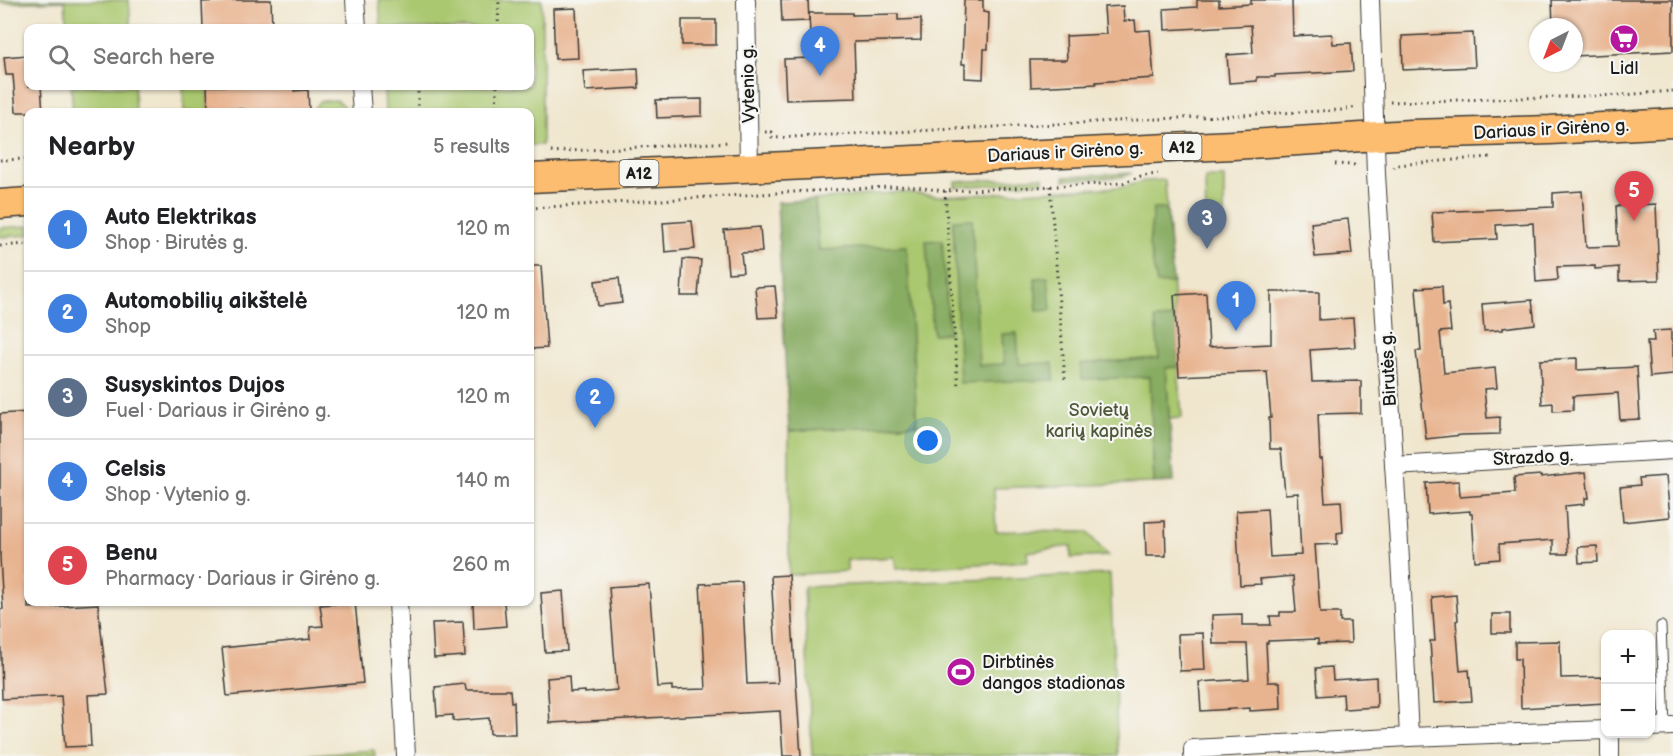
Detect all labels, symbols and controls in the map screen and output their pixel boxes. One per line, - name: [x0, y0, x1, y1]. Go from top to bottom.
- north arrow: [1529, 18, 1583, 72]
- supermarket icon: Lidl: [1608, 23, 1640, 55]
- search box: [24, 24, 534, 90]
- pin: 4: [800, 26, 840, 76]
- icon: search: [45, 41, 78, 74]
- text: Search here: [93, 44, 215, 71]
- street label: Vytenio g.: [737, 45, 760, 123]
- place label: Lidl: [1610, 58, 1638, 79]
- street label: Dariaus ir Girėno g.: [1473, 115, 1629, 144]
- text: Nearby: [48, 132, 135, 163]
- road number: A12: [1162, 134, 1202, 160]
- text: 5 results: [433, 135, 510, 159]
- street label: Dariaus ir Girėno g.: [987, 138, 1143, 167]
- road number: A12: [620, 160, 658, 186]
- pin: 5: [1614, 172, 1654, 221]
- pin: 3: [1188, 200, 1226, 249]
- text: Auto Elektrikas: [105, 204, 257, 231]
- text: 1: [63, 217, 72, 241]
- text: 120 m: [457, 217, 510, 241]
- text: Shop · Birutės g.: [105, 231, 248, 255]
- pin: 1: [1216, 282, 1256, 331]
- text: Automobilių aikštelė: [105, 288, 307, 315]
- text: 2: [62, 301, 73, 325]
- text: 120 m: [457, 301, 510, 325]
- text: Shop: [105, 315, 151, 339]
- street label: Birutės g.: [1376, 331, 1401, 407]
- text: Susyskintos Dujos: [105, 372, 285, 399]
- pin: 2: [576, 378, 614, 428]
- text: 3: [62, 385, 73, 409]
- text: 120 m: [457, 385, 510, 409]
- text: Fuel · Dariaus ir Girėno g.: [105, 399, 331, 423]
- park label: Sovietų karių kapinės: [1046, 400, 1153, 442]
- your location: [913, 426, 942, 455]
- street label: Strazdo g.: [1492, 445, 1574, 470]
- text: Celsis: [105, 456, 166, 483]
- text: 4: [62, 469, 73, 493]
- text: 140 m: [456, 469, 510, 493]
- text: Shop · Vytenio g.: [105, 483, 251, 507]
- text: Benu: [105, 540, 158, 567]
- text: 5: [62, 553, 73, 577]
- text: 260 m: [452, 553, 510, 577]
- text: Pharmacy · Dariaus ir Girėno g.: [105, 567, 380, 591]
- map controls: [1601, 630, 1655, 738]
- button: +: [1601, 630, 1655, 684]
- place label: Dirbtinės dangos stadionas: [982, 652, 1125, 694]
- sports icon: Dirbtinės dangos stadionas: [945, 656, 977, 688]
- button: −: [1601, 684, 1655, 738]

